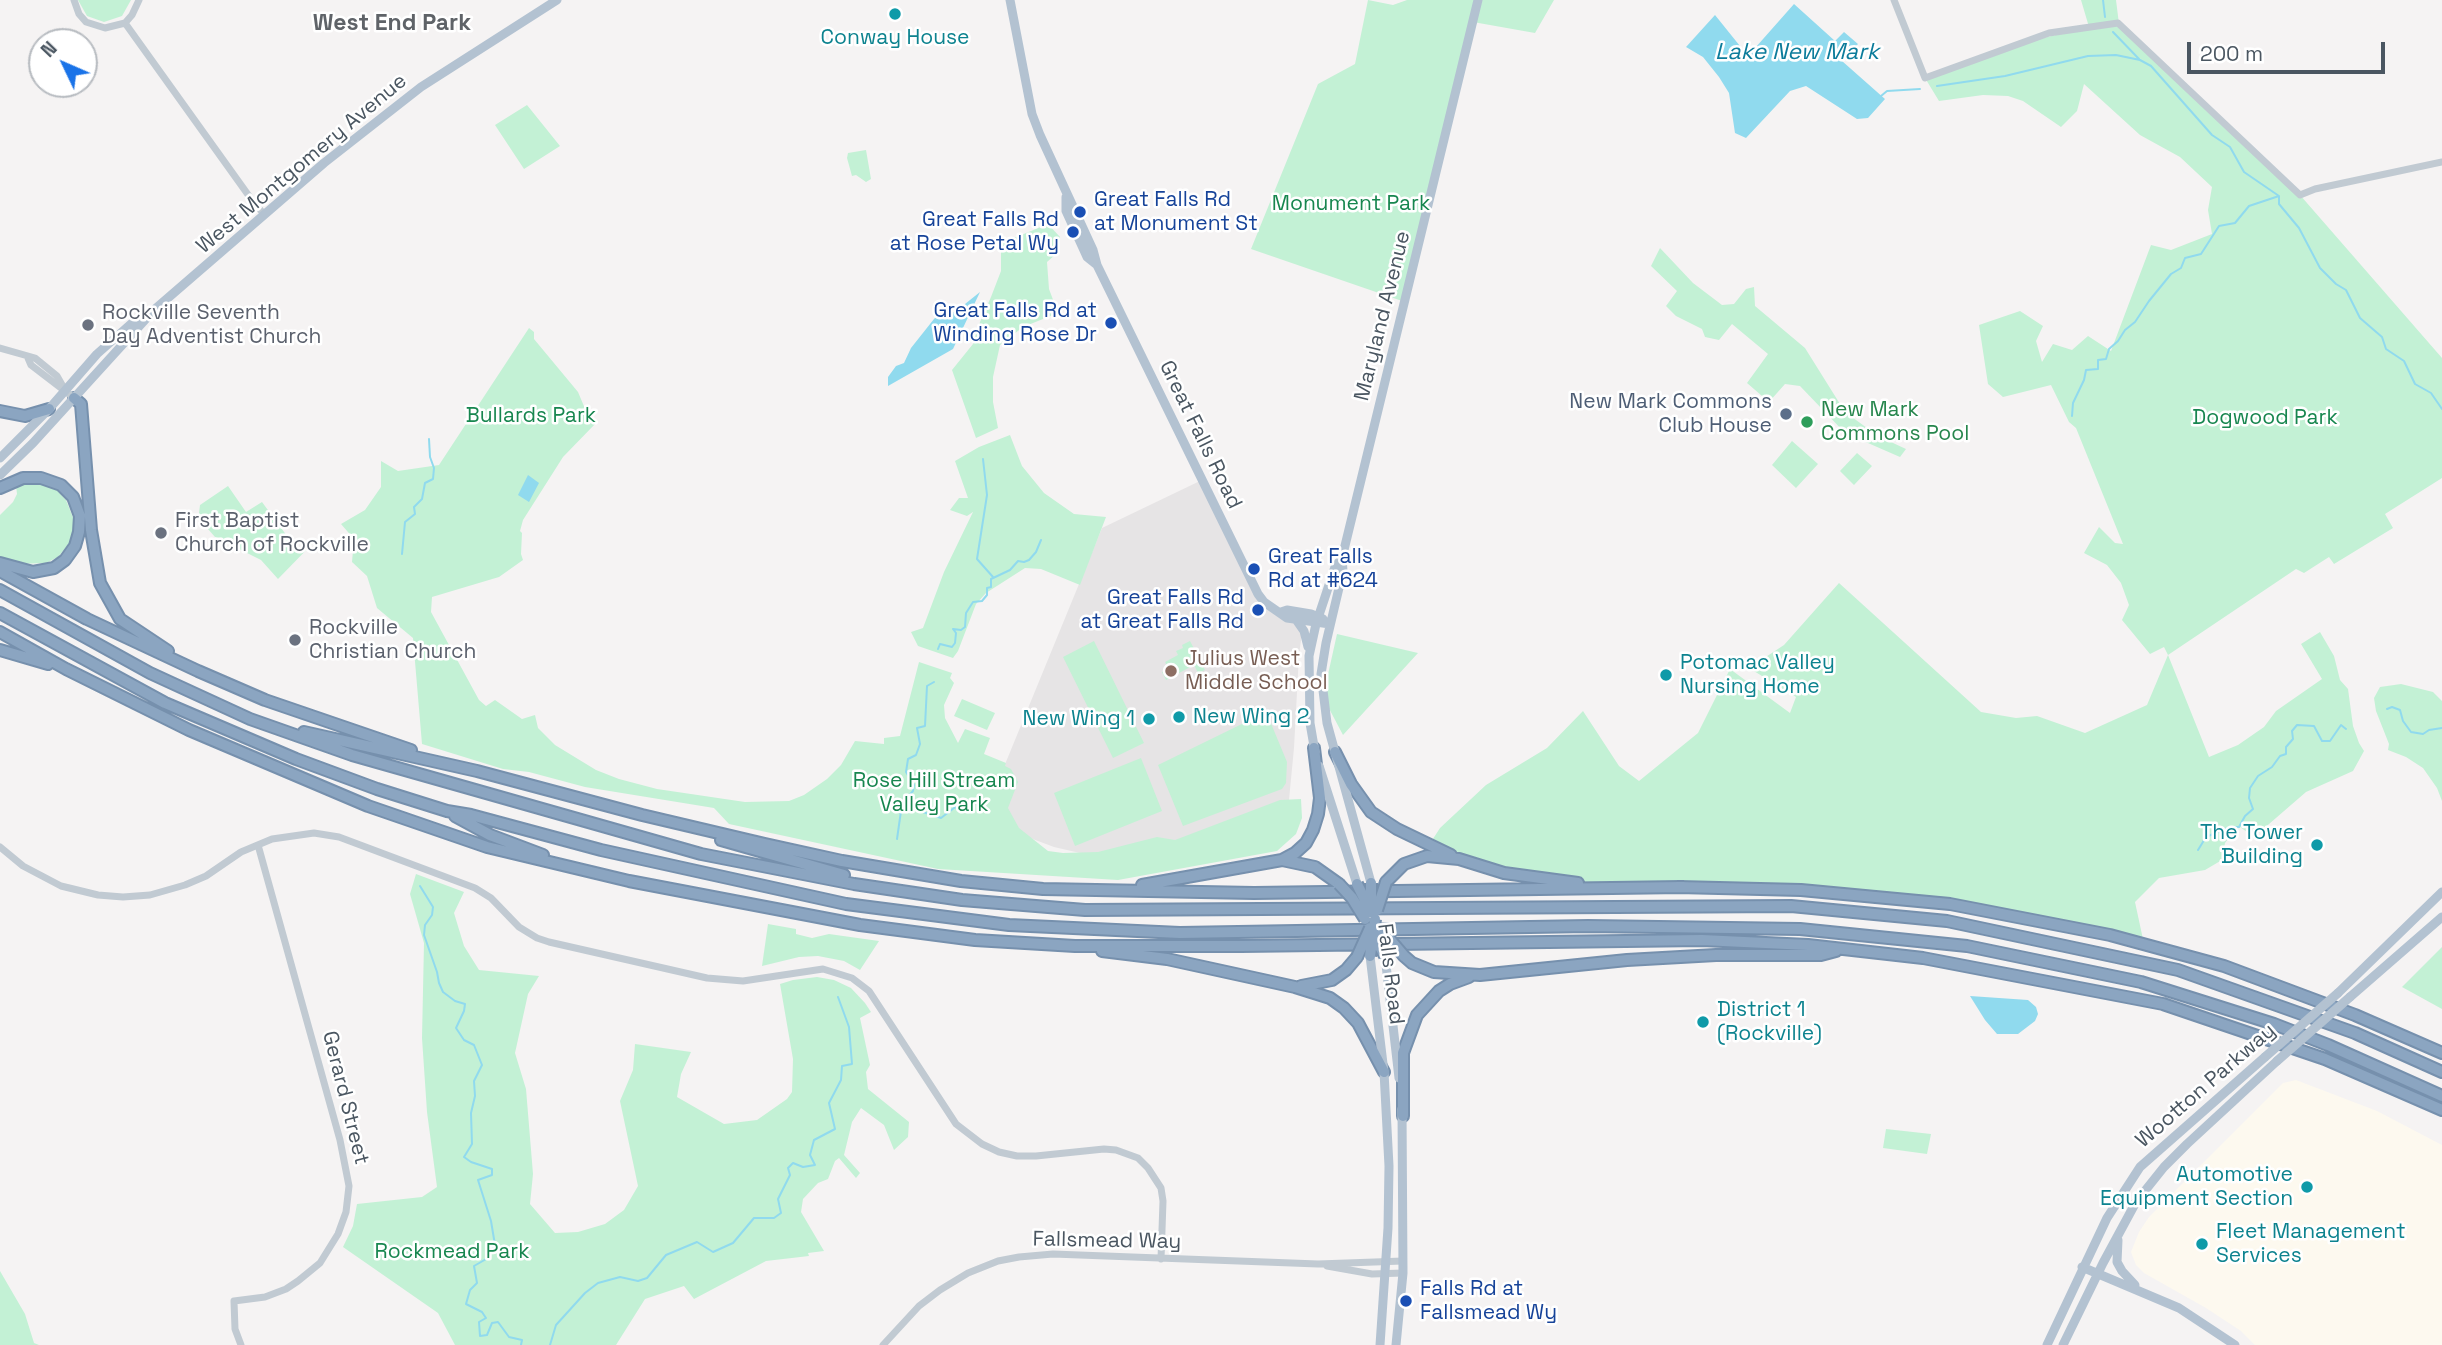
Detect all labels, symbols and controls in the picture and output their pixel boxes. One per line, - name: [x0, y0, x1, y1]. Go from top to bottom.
- marker: Conway House: [887, 6, 903, 22]
- district label: West End Park: [313, 10, 471, 38]
- place label: Conway House: [820, 25, 970, 51]
- north arrow: [28, 28, 98, 98]
- scale bar: [2190, 28, 2388, 72]
- text: N: [36, 36, 62, 63]
- water label: Lake New Mark: [1715, 39, 1879, 67]
- text: 200 m: [2200, 40, 2263, 67]
- street label: West Montgomery Avenue: [192, 69, 412, 259]
- place label: Great Falls Rd at Monument St: [1094, 187, 1258, 237]
- park label: Monument Park: [1272, 191, 1430, 217]
- marker: Great Falls Rd at Monument St: [1072, 204, 1088, 220]
- place label: Great Falls Rd at Rose Petal Wy: [890, 207, 1059, 257]
- marker: Great Falls Rd at Rose Petal Wy: [1065, 224, 1081, 240]
- street label: Maryland Avenue: [1350, 228, 1416, 404]
- place label: Great Falls Rd at Winding Rose Dr: [933, 298, 1097, 348]
- place label: Rockville Seventh Day Adventist Church: [102, 300, 321, 350]
- marker: Great Falls Rd at Winding Rose Dr: [1103, 315, 1119, 331]
- marker: Rockville Seventh Day Adventist Church: [80, 317, 96, 333]
- street label: Great Falls Road: [1153, 357, 1247, 513]
- place label: New Mark Commons Club House: [1569, 389, 1772, 439]
- place label: New Mark Commons Pool: [1821, 397, 1969, 447]
- park label: Bullards Park: [466, 403, 596, 429]
- park label: Dogwood Park: [2192, 405, 2338, 431]
- marker: New Mark Commons Club House: [1778, 406, 1794, 422]
- marker: New Mark Commons Pool: [1799, 414, 1815, 430]
- place label: First Baptist Church of Rockville: [175, 508, 369, 558]
- marker: First Baptist Church of Rockville: [153, 525, 169, 541]
- place label: Great Falls Rd at #624: [1268, 544, 1378, 594]
- marker: Great Falls Rd at #624: [1246, 561, 1262, 577]
- place label: Great Falls Rd at Great Falls Rd: [1080, 585, 1244, 635]
- marker: Great Falls Rd at Great Falls Rd: [1250, 602, 1266, 618]
- place label: Rockville Christian Church: [309, 615, 476, 665]
- marker: Rockville Christian Church: [287, 632, 303, 648]
- place label: Julius West Middle School: [1185, 646, 1328, 696]
- place label: Potomac Valley Nursing Home: [1680, 650, 1835, 700]
- marker: Julius West Middle School: [1163, 663, 1179, 679]
- marker: Potomac Valley Nursing Home: [1658, 667, 1674, 683]
- place label: New Wing 2: [1193, 704, 1309, 730]
- place label: New Wing 1: [1023, 706, 1135, 732]
- marker: New Wing 2: [1171, 709, 1187, 725]
- marker: New Wing 1: [1141, 711, 1157, 727]
- park label: Rose Hill Stream Valley Park: [853, 768, 1015, 818]
- place label: The Tower Building: [2200, 820, 2303, 870]
- marker: The Tower Building: [2309, 837, 2325, 853]
- street label: Falls Road: [1371, 922, 1409, 1026]
- place label: District 1 (Rockville): [1717, 997, 1822, 1047]
- marker: District 1 (Rockville): [1695, 1014, 1711, 1030]
- street label: Wootton Parkway: [2131, 1019, 2281, 1153]
- street label: Gerard Street: [316, 1029, 374, 1167]
- place label: Automotive Equipment Section: [2100, 1162, 2293, 1212]
- marker: Automotive Equipment Section: [2299, 1179, 2315, 1195]
- place label: Fleet Management Services: [2216, 1219, 2406, 1269]
- street label: Fallsmead Way: [1032, 1227, 1182, 1255]
- marker: Fleet Management Services: [2194, 1236, 2210, 1252]
- park label: Rockmead Park: [375, 1239, 529, 1265]
- place label: Falls Rd at Fallsmead Wy: [1420, 1276, 1557, 1326]
- marker: Falls Rd at Fallsmead Wy: [1398, 1293, 1414, 1309]

